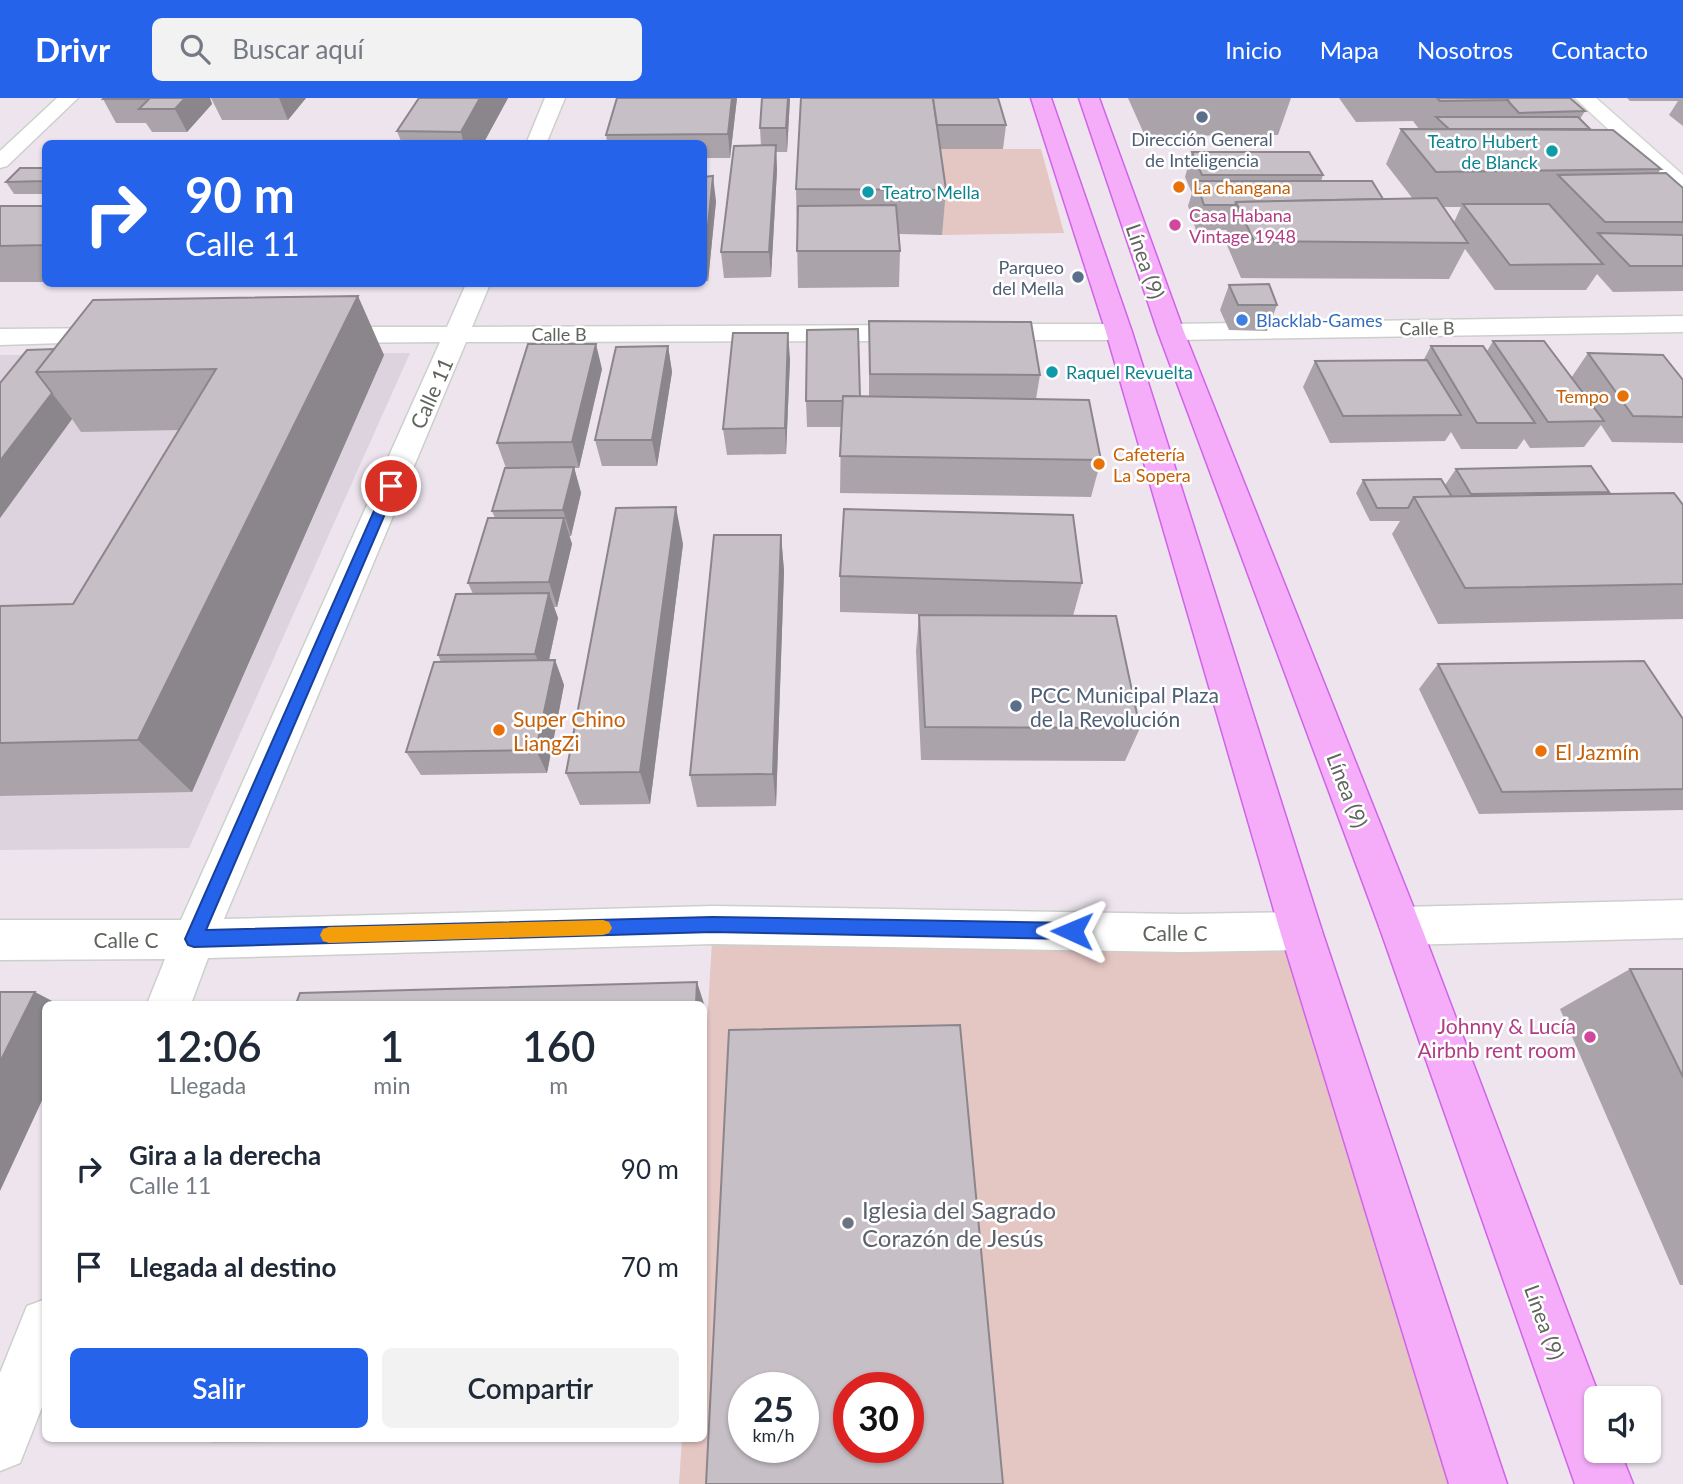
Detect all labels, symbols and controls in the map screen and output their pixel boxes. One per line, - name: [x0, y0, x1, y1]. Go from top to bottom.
- search box: [152, 18, 642, 81]
- text: Drivr: [35, 29, 110, 69]
- icon: search: [176, 30, 214, 68]
- text: Buscar aquí: [232, 33, 364, 65]
- text: Inicio: [1225, 35, 1282, 64]
- text: Mapa: [1320, 35, 1379, 64]
- text: Nosotros: [1417, 35, 1513, 64]
- text: Contacto: [1551, 35, 1648, 64]
- marker: Dirección General de Inteligencia: [1194, 109, 1210, 125]
- place label: Dirección General de Inteligencia: [1131, 128, 1273, 171]
- place label: Teatro Hubert de Blanck: [1428, 130, 1539, 173]
- marker: Teatro Hubert de Blanck: [1544, 143, 1560, 159]
- text: 90 m: [185, 165, 295, 223]
- icon: right: [70, 168, 161, 259]
- place label: La changana: [1193, 176, 1291, 198]
- marker: La changana: [1171, 179, 1187, 195]
- place label: Teatro Mella: [882, 181, 980, 203]
- marker: Teatro Mella: [860, 184, 876, 200]
- place label: Casa Habana Vintage 1948: [1189, 204, 1296, 247]
- marker: Casa Habana Vintage 1948: [1167, 217, 1183, 233]
- street label: Línea (9): [1122, 220, 1170, 302]
- text: Calle 11: [185, 224, 300, 263]
- place label: Parqueo del Mella: [992, 256, 1064, 299]
- marker: Parqueo del Mella: [1070, 269, 1086, 285]
- place label: Blacklab-Games: [1256, 309, 1383, 331]
- marker: Blacklab-Games: [1234, 312, 1250, 328]
- street label: Calle B: [1399, 317, 1455, 339]
- street label: Calle B: [531, 323, 587, 345]
- street label: Calle 11: [404, 354, 458, 432]
- place label: Raquel Revuelta: [1066, 361, 1193, 383]
- marker: Raquel Revuelta: [1044, 364, 1060, 380]
- place label: Tempo: [1556, 385, 1609, 407]
- marker: Tempo: [1615, 388, 1631, 404]
- place label: Cafetería La Sopera: [1113, 443, 1191, 486]
- pin: [361, 456, 421, 516]
- marker: Cafetería La Sopera: [1091, 456, 1107, 472]
- icon: arrive: [372, 467, 410, 505]
- place label: PCC Municipal Plaza de la Revolución: [1030, 682, 1219, 731]
- marker: PCC Municipal Plaza de la Revolución: [1008, 698, 1024, 714]
- place label: Super Chino LiangZi: [513, 706, 626, 755]
- marker: Super Chino LiangZi: [491, 722, 507, 738]
- place label: El Jazmín: [1555, 739, 1639, 764]
- marker: El Jazmín: [1533, 743, 1549, 759]
- street label: Línea (9): [1322, 749, 1374, 831]
- position arrow: [1035, 894, 1109, 968]
- street label: Calle C: [1143, 920, 1207, 945]
- street label: Calle C: [94, 927, 158, 952]
- place label: Johnny & Lucía Airbnb rent room: [1417, 1013, 1576, 1062]
- text: 12:06: [154, 1021, 262, 1071]
- text: 1: [380, 1021, 404, 1071]
- text: 160: [522, 1021, 595, 1071]
- marker: Johnny & Lucía Airbnb rent room: [1582, 1029, 1598, 1045]
- text: Llegada: [169, 1071, 246, 1099]
- text: min: [373, 1071, 411, 1099]
- text: m: [549, 1071, 568, 1099]
- text: Gira a la derecha: [129, 1139, 321, 1171]
- icon: right: [70, 1150, 108, 1188]
- text: 90 m: [621, 1153, 679, 1185]
- text: Calle 11: [129, 1171, 211, 1199]
- place label: Iglesia del Sagrado Corazón de Jesús: [862, 1195, 1056, 1252]
- marker: Iglesia del Sagrado Corazón de Jesús: [840, 1215, 856, 1231]
- icon: arrive: [70, 1248, 108, 1286]
- text: Llegada al destino: [129, 1251, 336, 1283]
- text: 70 m: [621, 1251, 679, 1283]
- street label: Línea (9): [1520, 1281, 1570, 1363]
- button: Salir: [70, 1348, 368, 1428]
- button: Compartir: [382, 1348, 679, 1428]
- speed limit sign: 30: [833, 1372, 924, 1463]
- map controls: [1584, 1386, 1661, 1463]
- button: sound: [1584, 1386, 1661, 1463]
- text: 25: [753, 1387, 794, 1429]
- text: km/h: [752, 1424, 795, 1446]

